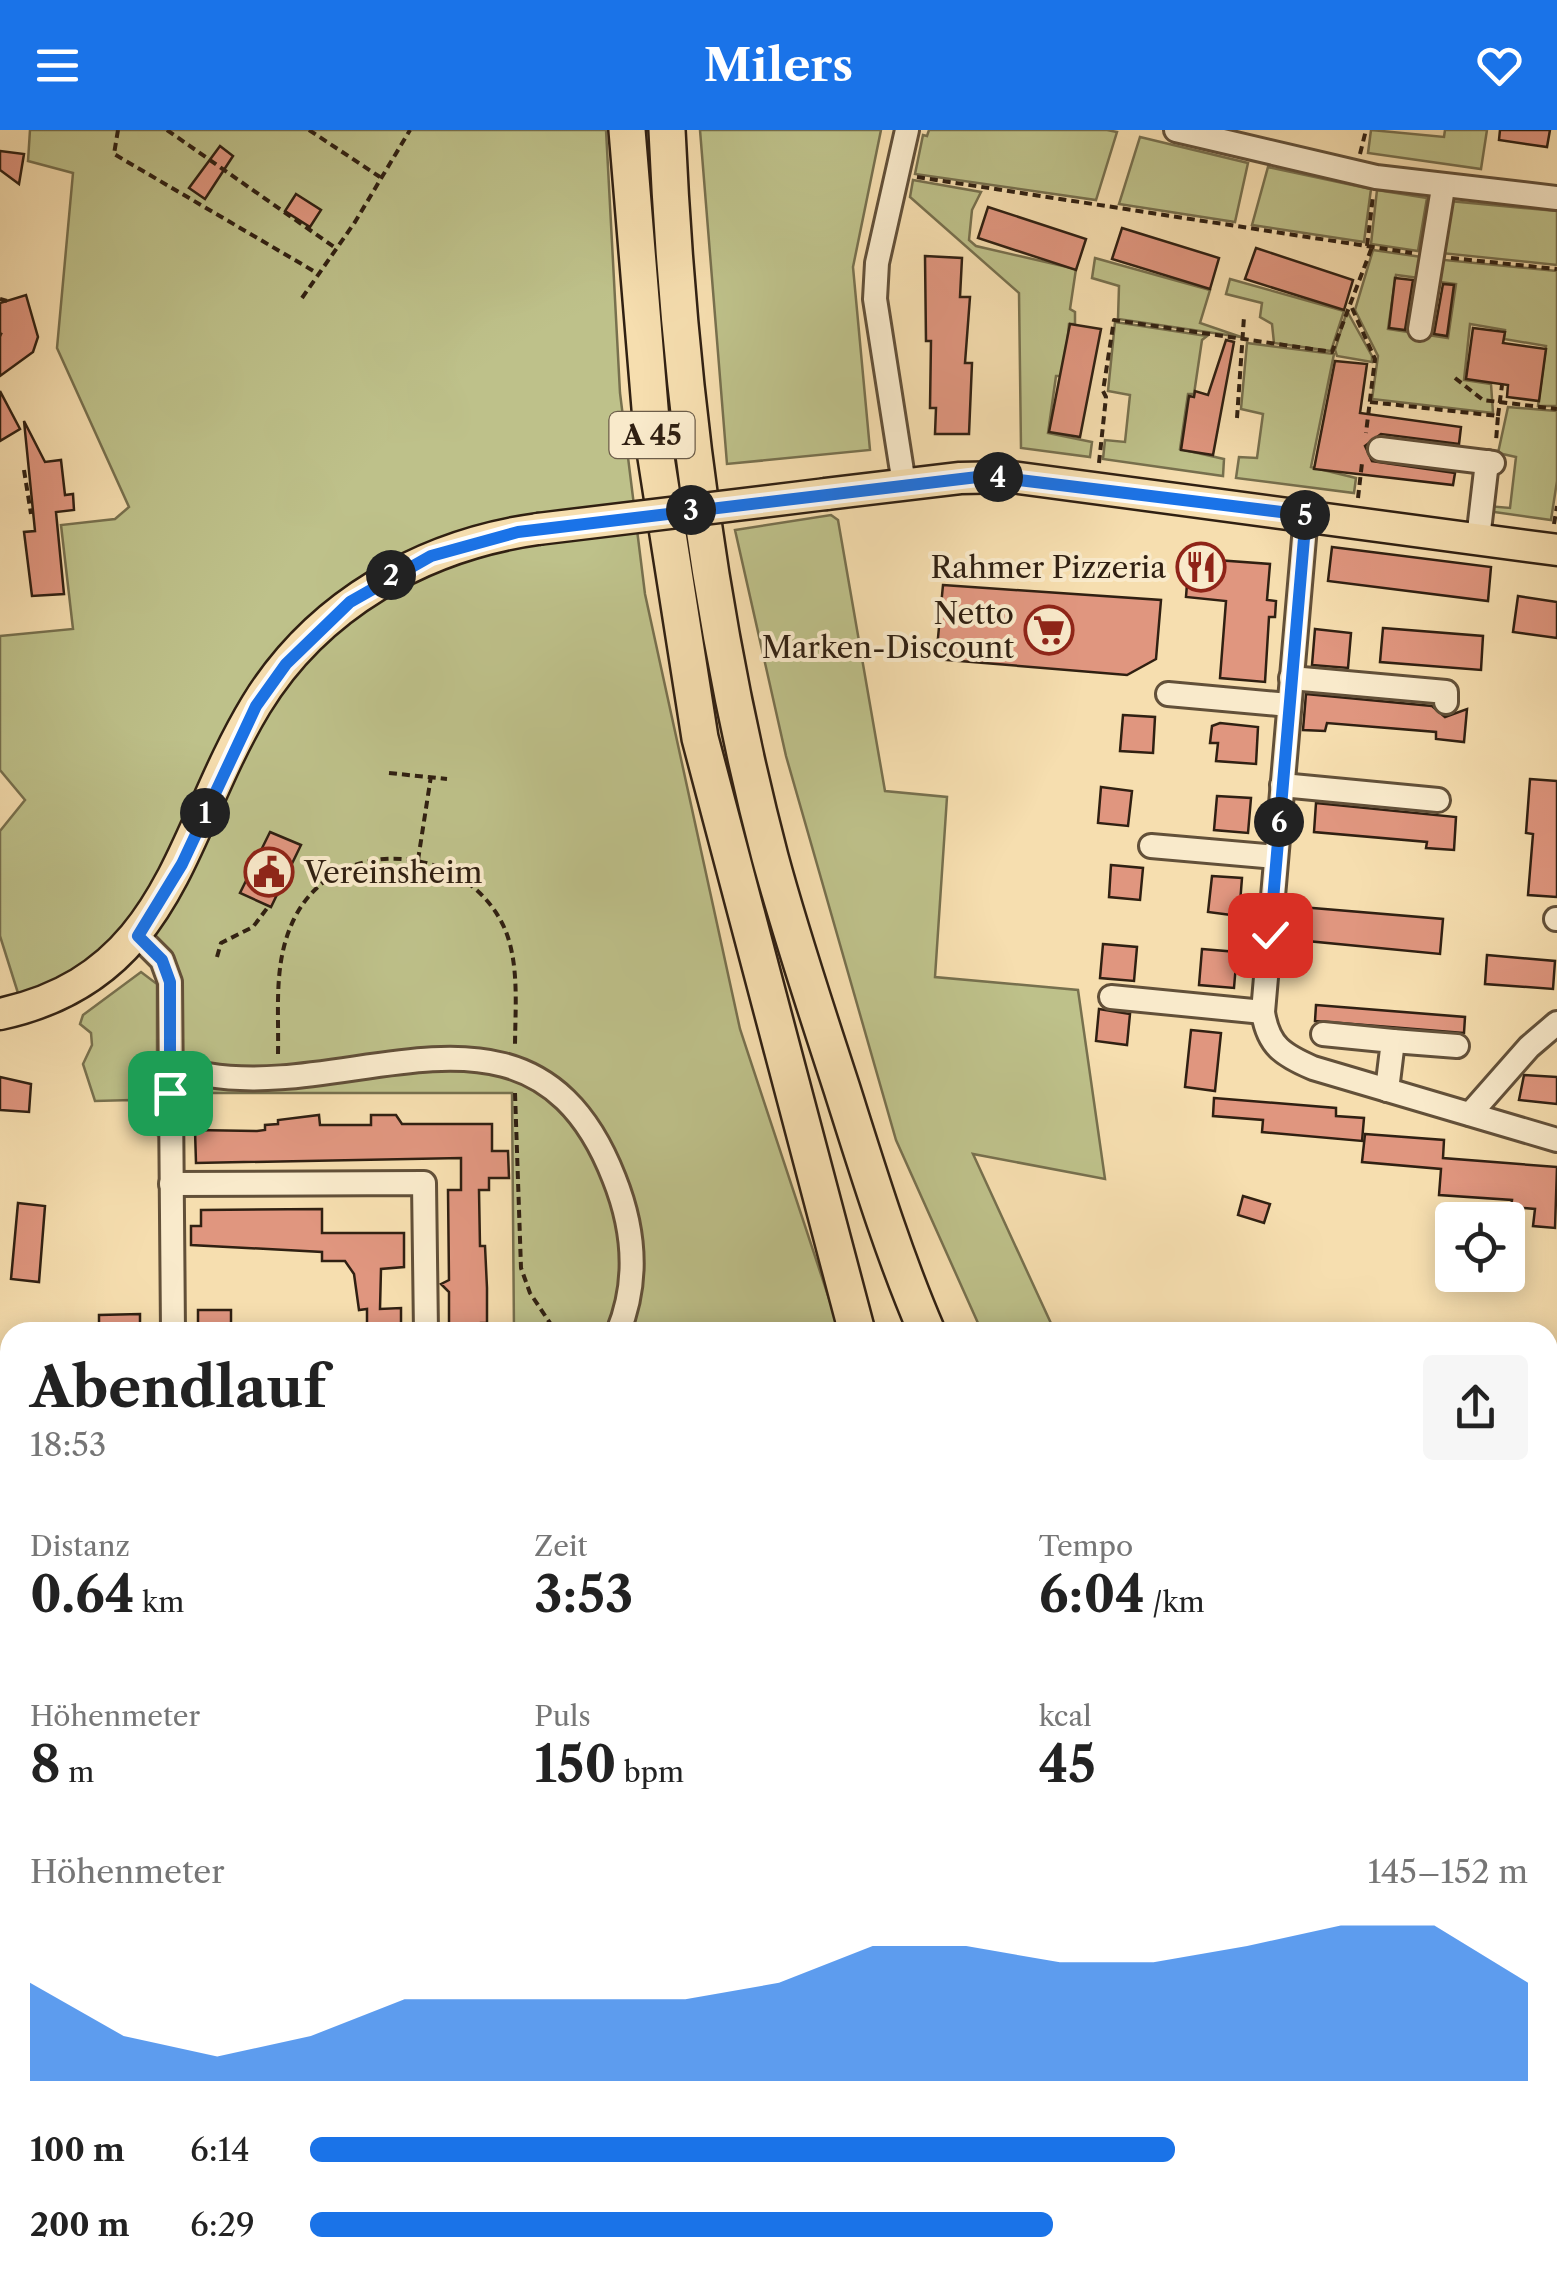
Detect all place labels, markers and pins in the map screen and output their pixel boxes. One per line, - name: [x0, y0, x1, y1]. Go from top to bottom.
- pin: 4: [973, 452, 1023, 502]
- pin: 3: [666, 485, 716, 535]
- pin: 5: [1280, 490, 1330, 540]
- restaurant icon: Rahmer Pizzeria: [1175, 541, 1227, 593]
- place label: Rahmer Pizzeria: [930, 549, 1166, 586]
- pin: 2: [366, 550, 416, 600]
- place label: Netto Marken-Discount: [762, 595, 1014, 666]
- supermarket icon: Netto Marken-Discount: [1023, 604, 1075, 656]
- pin: 1: [180, 788, 230, 838]
- pin: 6: [1254, 797, 1304, 847]
- public building icon: Vereinsheim: [243, 846, 295, 898]
- place label: Vereinsheim: [303, 854, 483, 891]
- pin: [1228, 893, 1313, 978]
- pin: [128, 1051, 213, 1136]

